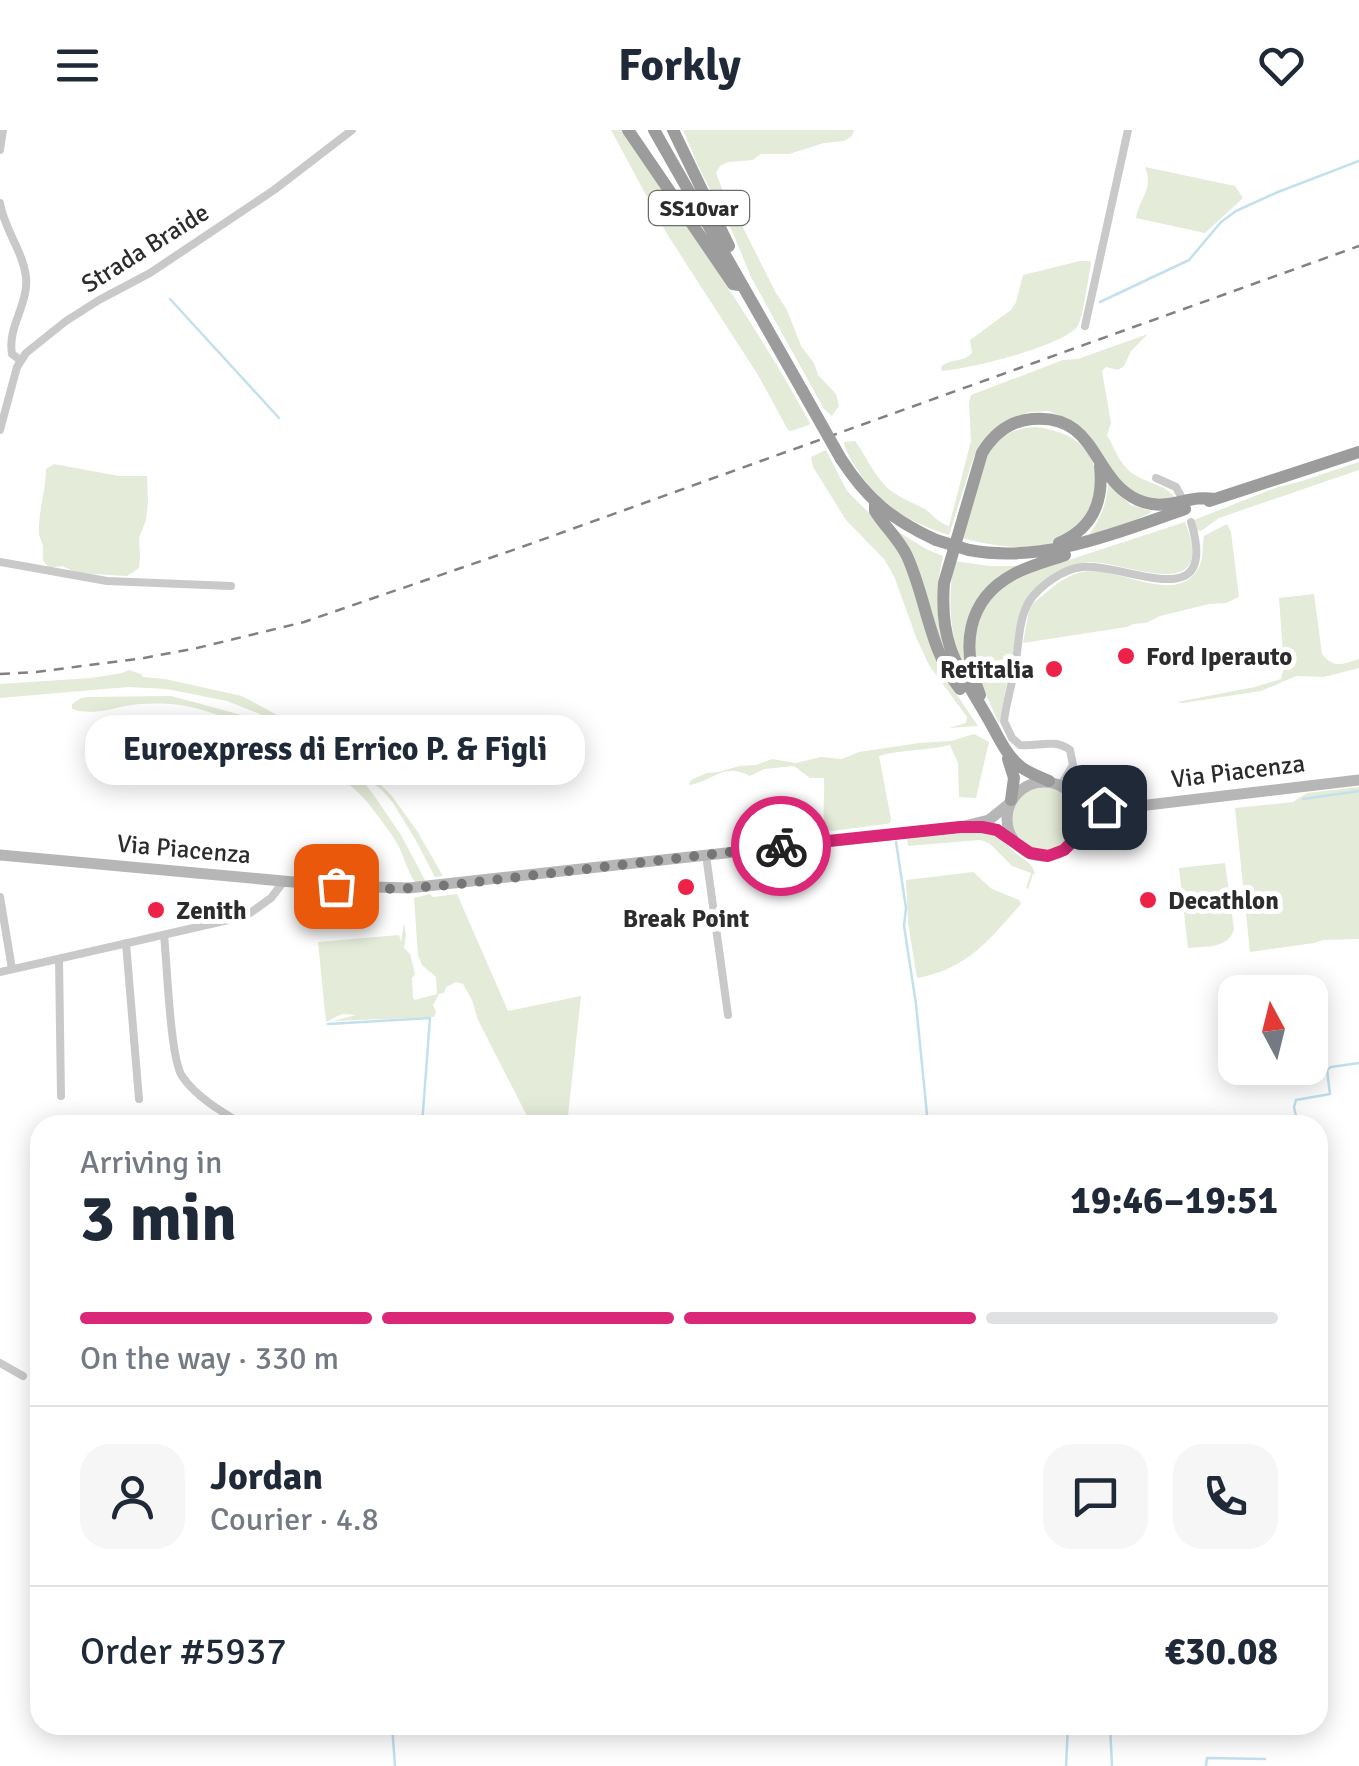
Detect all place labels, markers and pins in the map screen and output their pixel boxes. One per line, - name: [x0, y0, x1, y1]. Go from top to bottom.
- place label: Ford Iperauto: [1146, 641, 1292, 672]
- marker: Ford Iperauto: [1115, 645, 1137, 667]
- place label: Retitalia: [940, 654, 1034, 685]
- marker: Retitalia: [1043, 658, 1065, 680]
- callout: Euroexpress di Errico P. & Figli: [86, 716, 586, 786]
- pin: [1062, 765, 1147, 850]
- pin: [294, 844, 379, 929]
- marker: Break Point: [675, 876, 697, 898]
- place label: Decathlon: [1168, 885, 1279, 916]
- marker: Decathlon: [1137, 889, 1159, 911]
- place label: Zenith: [176, 895, 247, 926]
- marker: Zenith: [145, 899, 167, 921]
- place label: Break Point: [623, 903, 749, 934]

